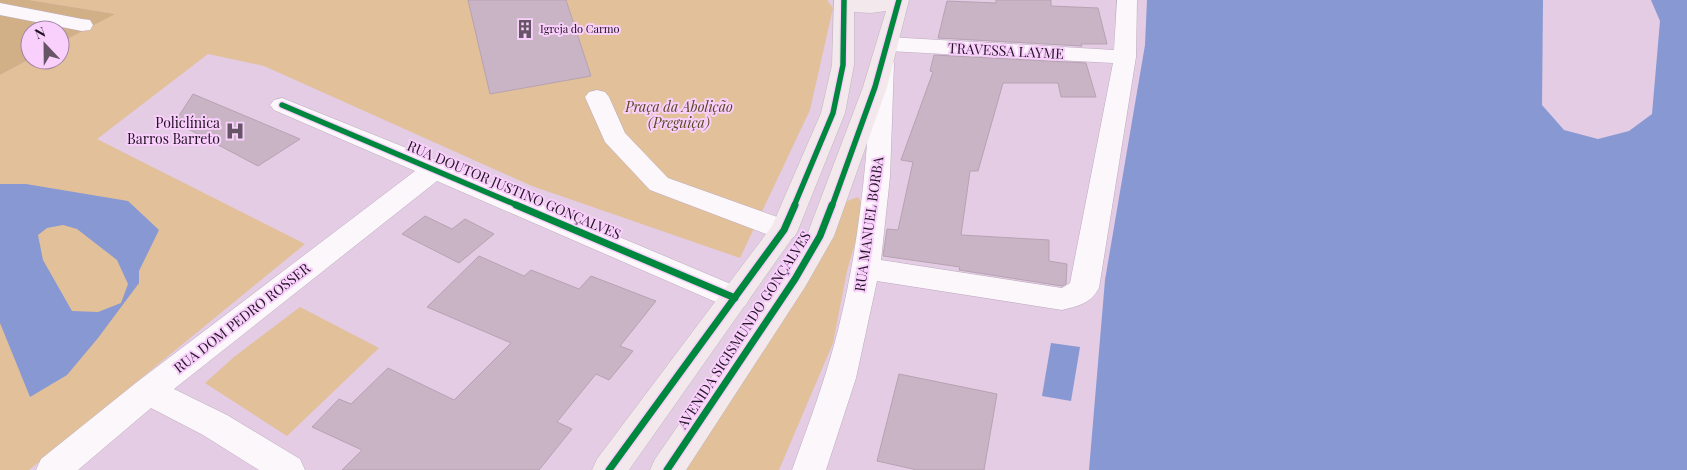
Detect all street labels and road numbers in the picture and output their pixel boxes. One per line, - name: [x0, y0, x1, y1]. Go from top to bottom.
- street label: TRAVESSA LAYME: [948, 38, 1064, 63]
- street label: RUA DOUTOR JUSTINO GONÇALVES: [404, 136, 624, 243]
- street label: RUA MANUEL BORBA: [850, 155, 887, 293]
- street label: AVENIDA SIGISMUNDO GONÇALVES: [672, 227, 815, 433]
- street label: RUA DOM PEDRO ROSSER: [170, 258, 315, 377]

